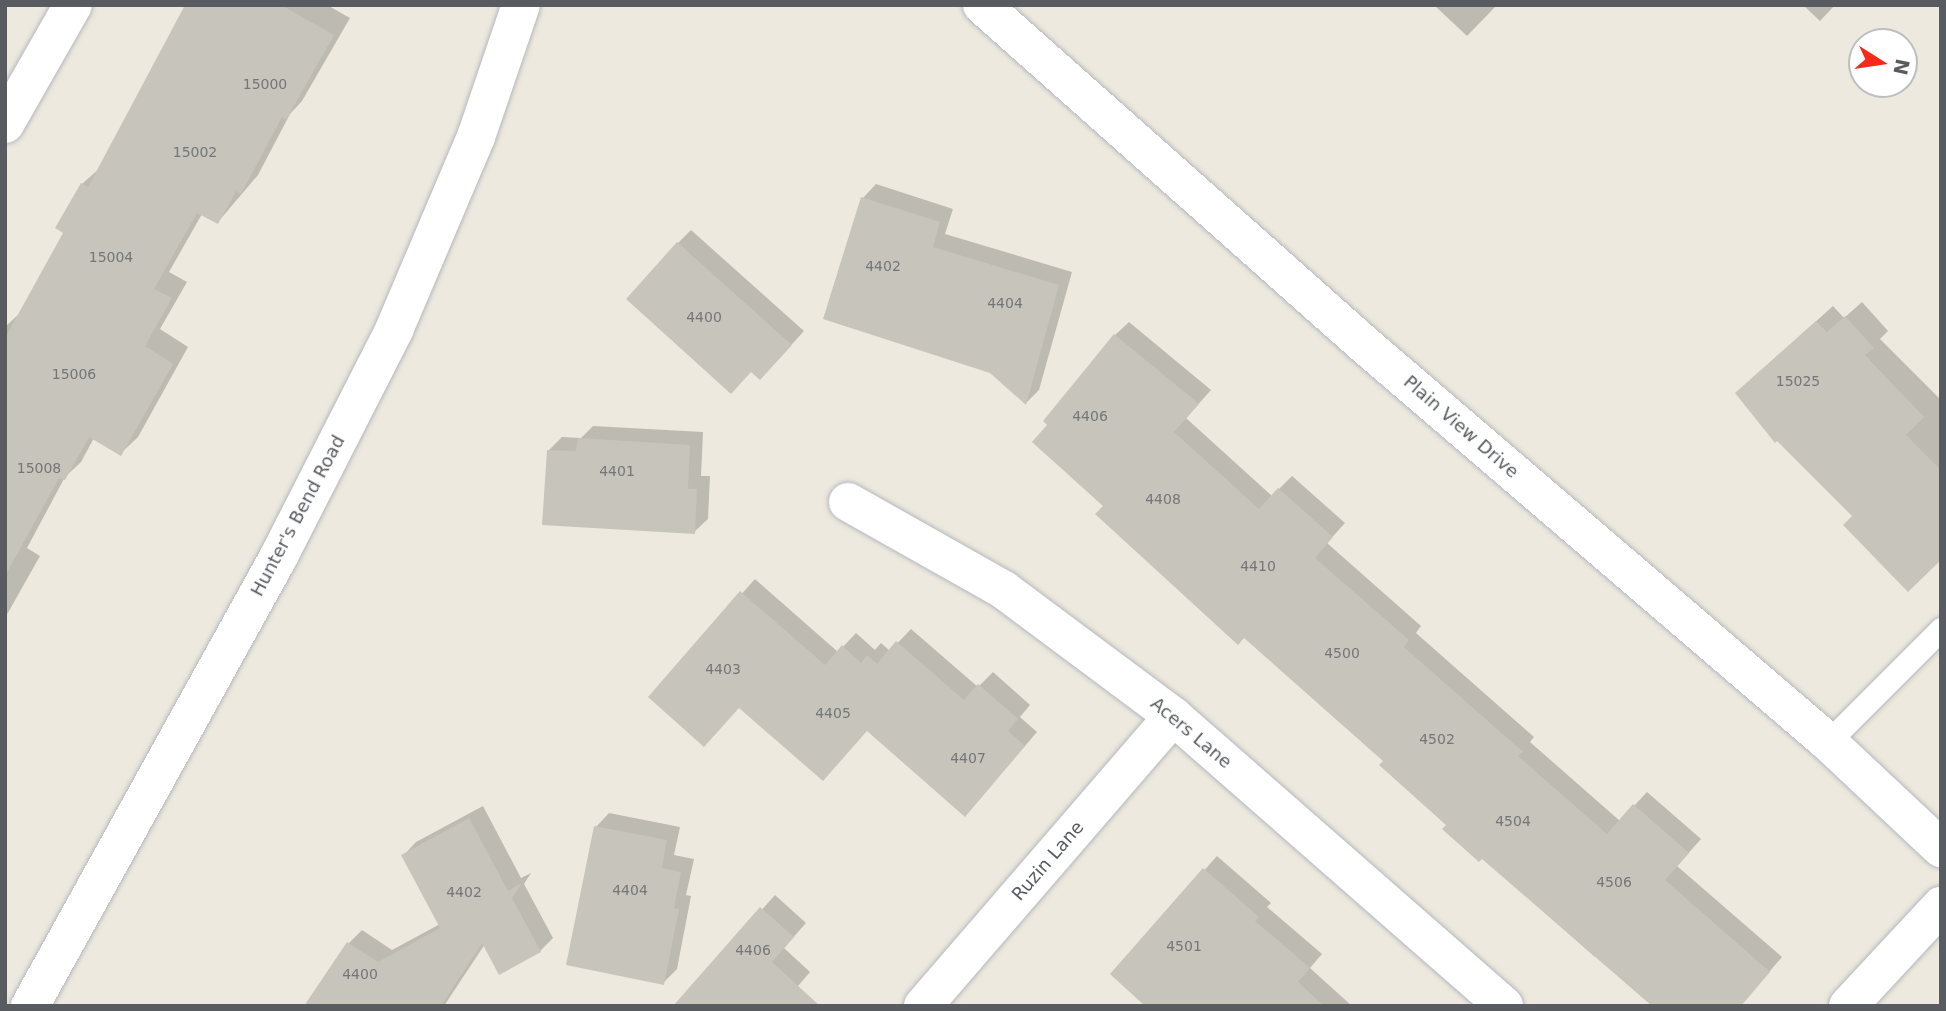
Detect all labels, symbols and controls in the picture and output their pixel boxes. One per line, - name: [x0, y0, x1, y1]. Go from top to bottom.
- north arrow: [1848, 28, 1918, 98]
- text: N: [1889, 57, 1914, 77]
- house number: 15000: [243, 76, 287, 92]
- house number: 15002: [173, 144, 217, 160]
- house number: 15004: [89, 249, 133, 265]
- house number: 4402: [865, 258, 901, 274]
- house number: 4404: [987, 295, 1023, 311]
- house number: 4400: [686, 309, 722, 325]
- house number: 15006: [52, 366, 96, 382]
- street label: Plain View Drive: [1399, 371, 1523, 483]
- house number: 15025: [1776, 373, 1820, 389]
- house number: 4406: [1072, 408, 1108, 424]
- street label: Hunter's Bend Road: [246, 432, 350, 600]
- house number: 15008: [17, 460, 61, 476]
- house number: 4401: [599, 463, 635, 479]
- house number: 4408: [1145, 491, 1181, 507]
- house number: 4410: [1240, 558, 1276, 574]
- house number: 4500: [1324, 645, 1360, 661]
- house number: 4403: [705, 661, 741, 677]
- street label: Acers Lane: [1146, 693, 1236, 773]
- house number: 4405: [815, 705, 851, 721]
- house number: 4502: [1419, 731, 1455, 747]
- house number: 4407: [950, 750, 986, 766]
- house number: 4504: [1495, 813, 1531, 829]
- street label: Ruzin Lane: [1008, 817, 1088, 905]
- house number: 4506: [1596, 874, 1632, 890]
- house number: 4404: [612, 882, 648, 898]
- house number: 4402: [446, 884, 482, 900]
- house number: 4501: [1166, 938, 1202, 954]
- house number: 4406: [735, 942, 771, 958]
- house number: 4400: [342, 966, 378, 982]

